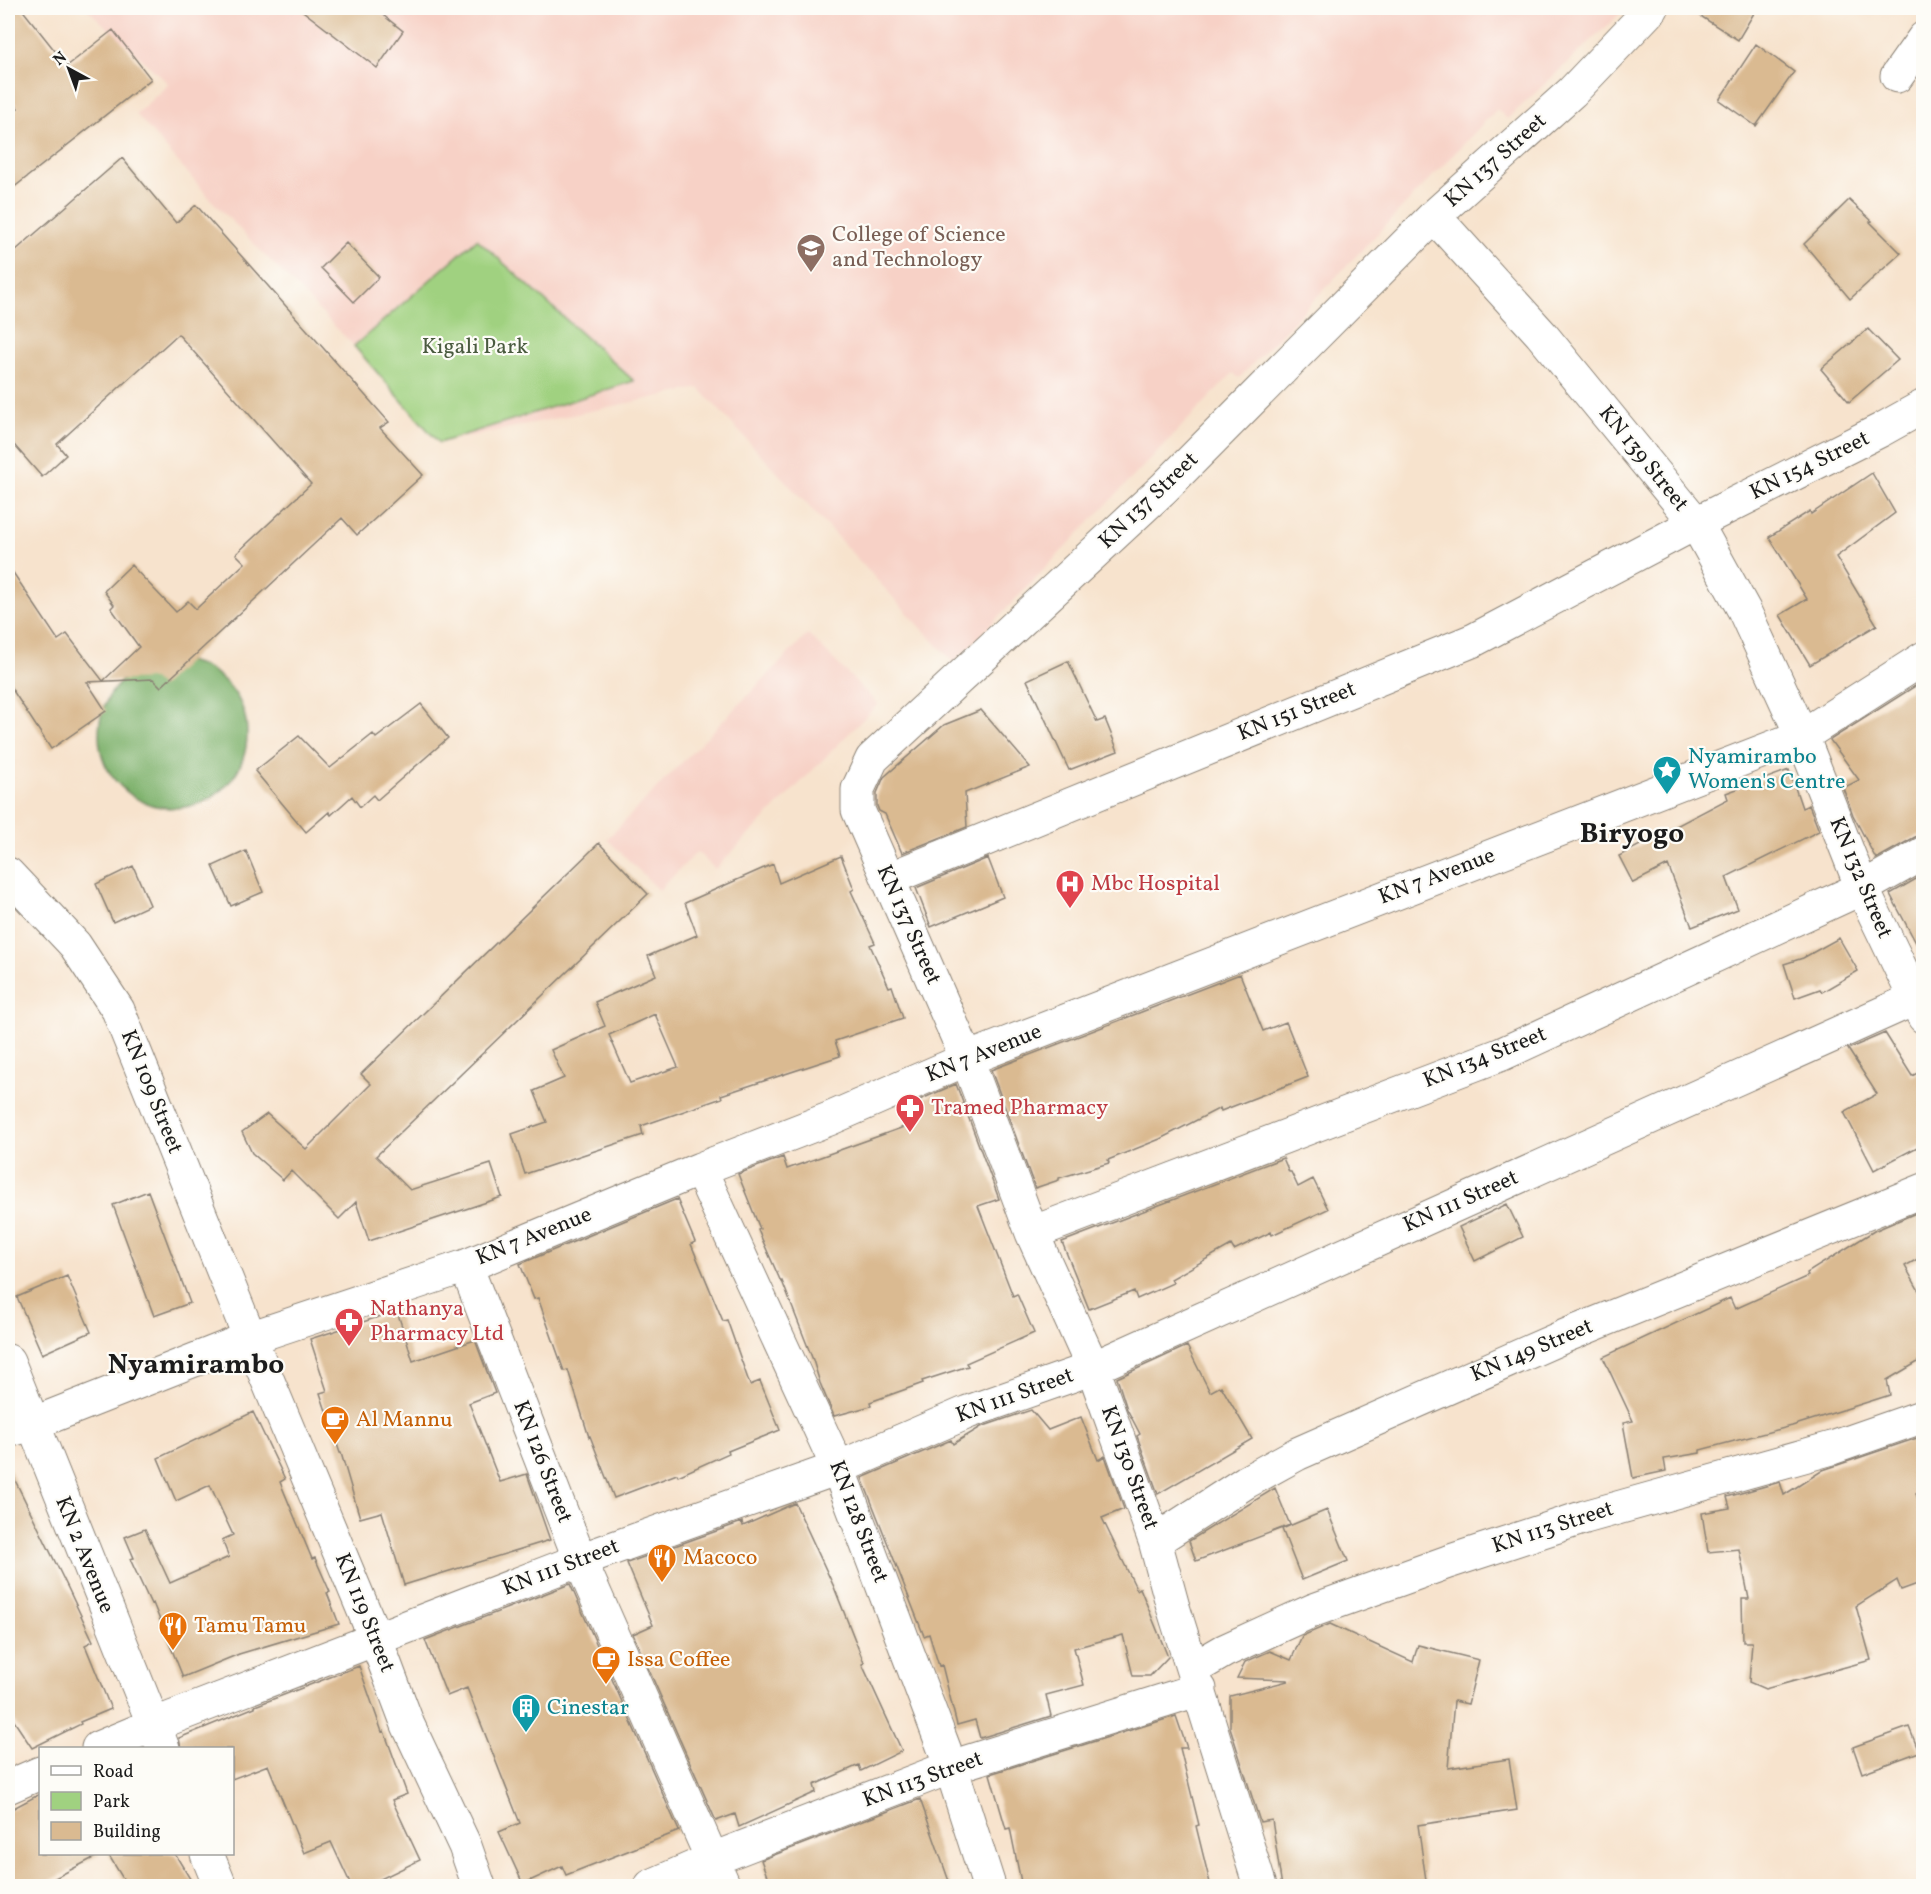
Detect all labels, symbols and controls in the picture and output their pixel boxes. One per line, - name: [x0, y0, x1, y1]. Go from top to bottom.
- north arrow: [39, 39, 99, 99]
- text: N: [49, 47, 72, 71]
- street label: KN 137 Street: [1438, 106, 1554, 215]
- place label: College of Science and Technology: [832, 220, 1006, 276]
- school or university icon: College of Science and Technology: [795, 232, 827, 274]
- park label: Kigali Park: [422, 332, 528, 363]
- street label: KN 139 Street: [1591, 399, 1696, 519]
- street label: KN 154 Street: [1745, 423, 1875, 508]
- street label: KN 137 Street: [1092, 445, 1206, 557]
- street label: KN 151 Street: [1233, 674, 1361, 750]
- place label: Nyamirambo Women's Centre: [1688, 742, 1845, 798]
- place icon: Nyamirambo Women's Centre: [1651, 754, 1683, 796]
- street label: KN 132 Street: [1820, 812, 1900, 944]
- district label: Biryogo: [1580, 815, 1684, 854]
- street label: KN 7 Avenue: [1374, 841, 1500, 913]
- street label: KN 137 Street: [868, 860, 948, 990]
- hospital icon: Mbc Hospital: [1054, 868, 1086, 910]
- place label: Mbc Hospital: [1091, 869, 1220, 900]
- street label: KN 7 Avenue: [921, 1017, 1047, 1091]
- street label: KN 134 Street: [1419, 1019, 1552, 1097]
- street label: KN 109 Street: [112, 1025, 190, 1159]
- pharmacy icon: Tramed Pharmacy: [894, 1092, 926, 1134]
- place label: Tramed Pharmacy: [931, 1093, 1108, 1124]
- street label: KN 111 Street: [1398, 1163, 1524, 1241]
- street label: KN 7 Avenue: [471, 1200, 597, 1274]
- place label: Nathanya Pharmacy Ltd: [370, 1294, 504, 1350]
- pharmacy icon: Nathanya Pharmacy Ltd: [333, 1306, 365, 1348]
- street label: KN 149 Street: [1466, 1311, 1598, 1391]
- district label: Nyamirambo: [108, 1346, 284, 1385]
- street label: KN 111 Street: [952, 1360, 1078, 1432]
- street label: KN 126 Street: [504, 1396, 580, 1528]
- street label: KN 130 Street: [1092, 1401, 1166, 1535]
- cafe icon: Al Mannu: [319, 1404, 351, 1446]
- place label: Al Mannu: [356, 1405, 453, 1436]
- street label: KN 128 Street: [820, 1456, 896, 1588]
- street label: KN 2 Avenue: [46, 1492, 122, 1618]
- street label: KN 113 Street: [1488, 1494, 1618, 1562]
- street label: KN 111 Street: [498, 1531, 624, 1605]
- restaurant icon: Macoco: [646, 1542, 678, 1584]
- place label: Macoco: [683, 1543, 758, 1574]
- street label: KN 119 Street: [326, 1549, 402, 1678]
- restaurant icon: Tamu Tamu: [157, 1610, 189, 1652]
- place label: Tamu Tamu: [194, 1611, 307, 1642]
- cafe icon: Issa Coffee: [590, 1644, 622, 1686]
- place label: Issa Coffee: [627, 1645, 731, 1676]
- building icon: Cinestar: [510, 1692, 542, 1734]
- place label: Cinestar: [547, 1693, 629, 1724]
- street label: KN 113 Street: [858, 1744, 988, 1816]
- legend: [39, 1747, 234, 1855]
- text: Road: [93, 1760, 134, 1785]
- text: Park: [93, 1790, 130, 1815]
- text: Building: [93, 1820, 161, 1845]

